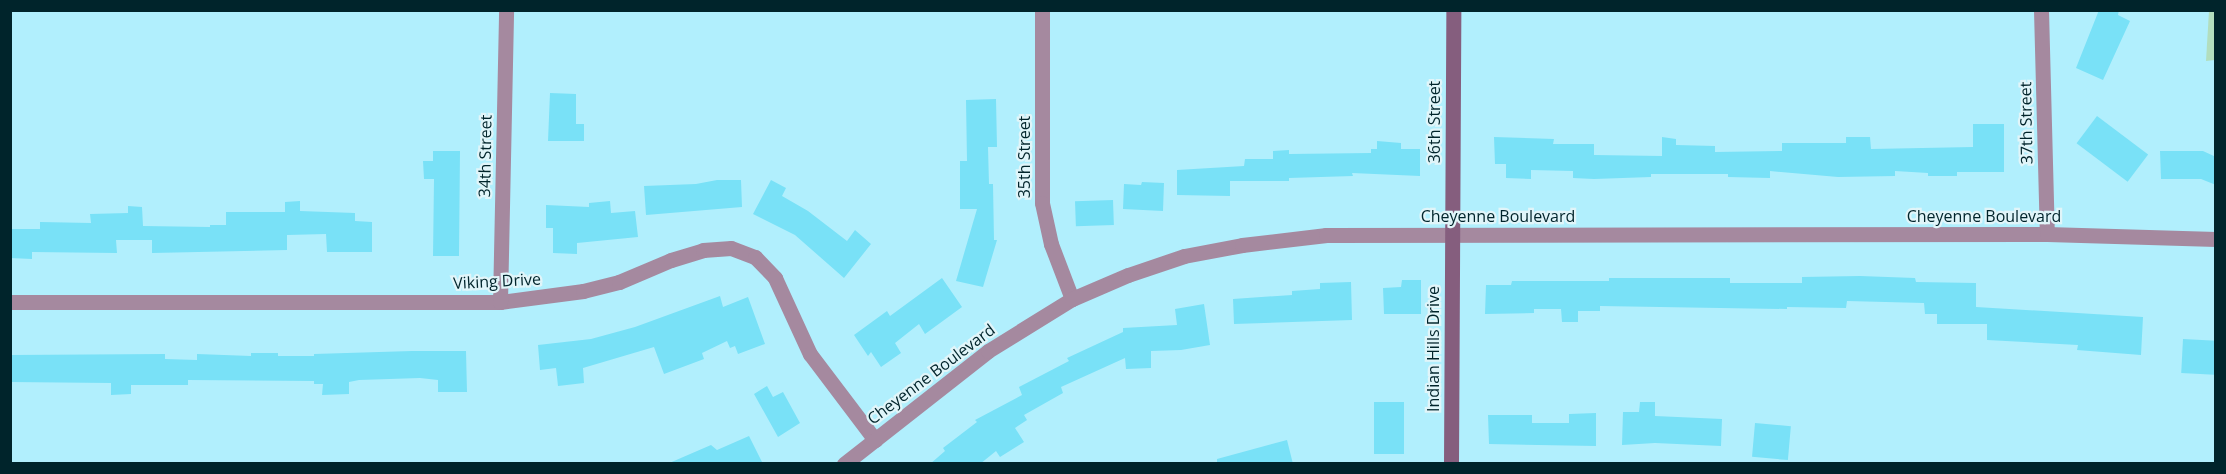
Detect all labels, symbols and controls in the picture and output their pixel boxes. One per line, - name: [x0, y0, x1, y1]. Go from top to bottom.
- street label: 36th Street: [1424, 81, 1444, 163]
- street label: 37th Street: [2016, 82, 2036, 164]
- street label: 34th Street: [475, 115, 495, 197]
- street label: 35th Street: [1014, 116, 1034, 198]
- street label: Cheyenne Boulevard: [1421, 206, 1575, 226]
- street label: Cheyenne Boulevard: [1907, 206, 2061, 226]
- street label: Viking Drive: [453, 269, 541, 293]
- street label: Indian Hills Drive: [1423, 286, 1443, 412]
- street label: Cheyenne Boulevard: [863, 320, 999, 428]

